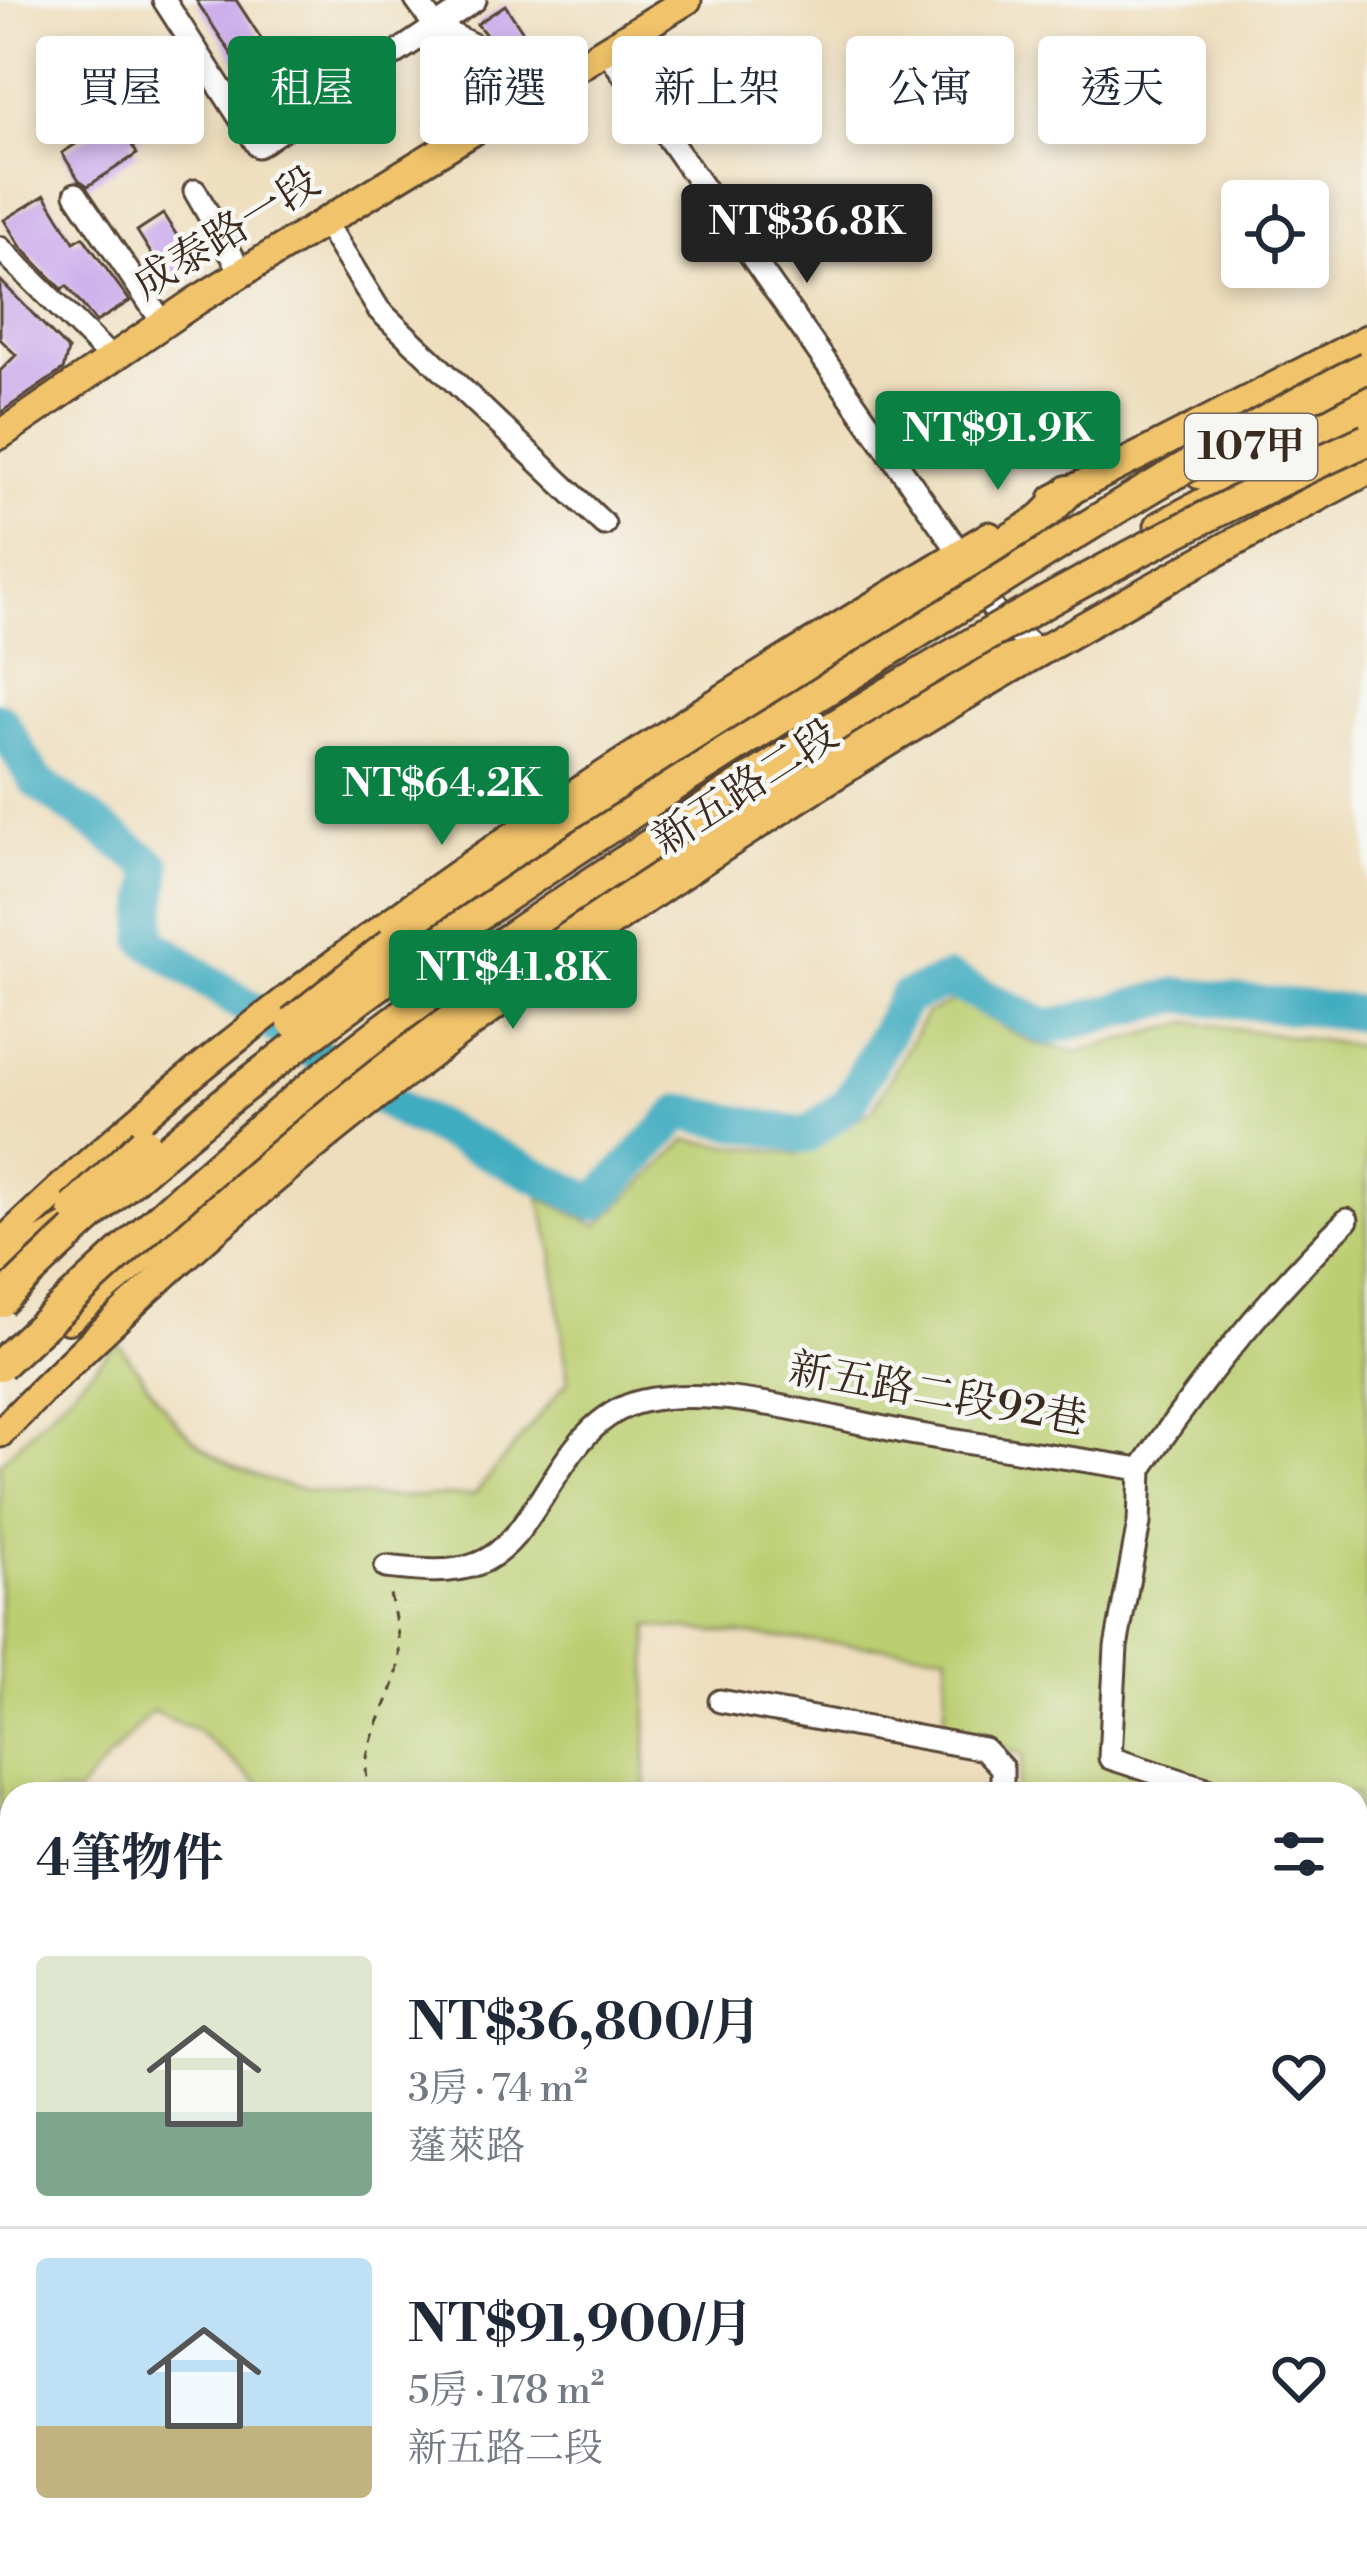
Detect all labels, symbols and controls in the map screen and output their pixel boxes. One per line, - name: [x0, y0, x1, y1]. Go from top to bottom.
- chip: 買屋: [36, 36, 204, 144]
- chip: 租屋: [228, 36, 396, 144]
- chip: 篩選: [420, 36, 588, 144]
- chip: 新上架: [612, 36, 822, 144]
- chip: 公寓: [846, 36, 1014, 144]
- chip: 透天: [1038, 36, 1206, 144]
- street label: 成泰路一段: [124, 156, 330, 312]
- map controls: [1221, 180, 1329, 288]
- button: locate: [1221, 180, 1329, 288]
- pin: NT$36.8K: [683, 184, 931, 286]
- text: NT$36.8K: [708, 198, 906, 247]
- pin: NT$91.9K: [874, 391, 1122, 493]
- text: NT$91.9K: [902, 405, 1094, 454]
- road number: 107甲: [1185, 414, 1317, 480]
- street label: 新五路二段: [644, 709, 848, 867]
- pin: NT$64.2K: [318, 746, 566, 848]
- text: NT$64.2K: [342, 760, 542, 809]
- pin: NT$41.8K: [389, 930, 637, 1032]
- text: NT$41.8K: [416, 944, 610, 993]
- street label: 新五路二段92巷: [785, 1343, 1091, 1447]
- icon: filters: [1266, 1821, 1332, 1887]
- text: 4筆物件: [36, 1828, 223, 1892]
- text: NT$36,800/月: [408, 1992, 761, 2056]
- icon: home: [132, 2004, 276, 2148]
- icon: heart: [1266, 2043, 1332, 2109]
- text: 3房 · 74 m²: [408, 2065, 588, 2114]
- text: 蓬萊路: [408, 2123, 525, 2172]
- text: NT$91,900/月: [408, 2294, 754, 2358]
- icon: home: [132, 2306, 276, 2450]
- icon: heart: [1266, 2345, 1332, 2411]
- text: 5房 · 178 m²: [408, 2367, 604, 2416]
- text: 新五路二段: [408, 2425, 603, 2474]

